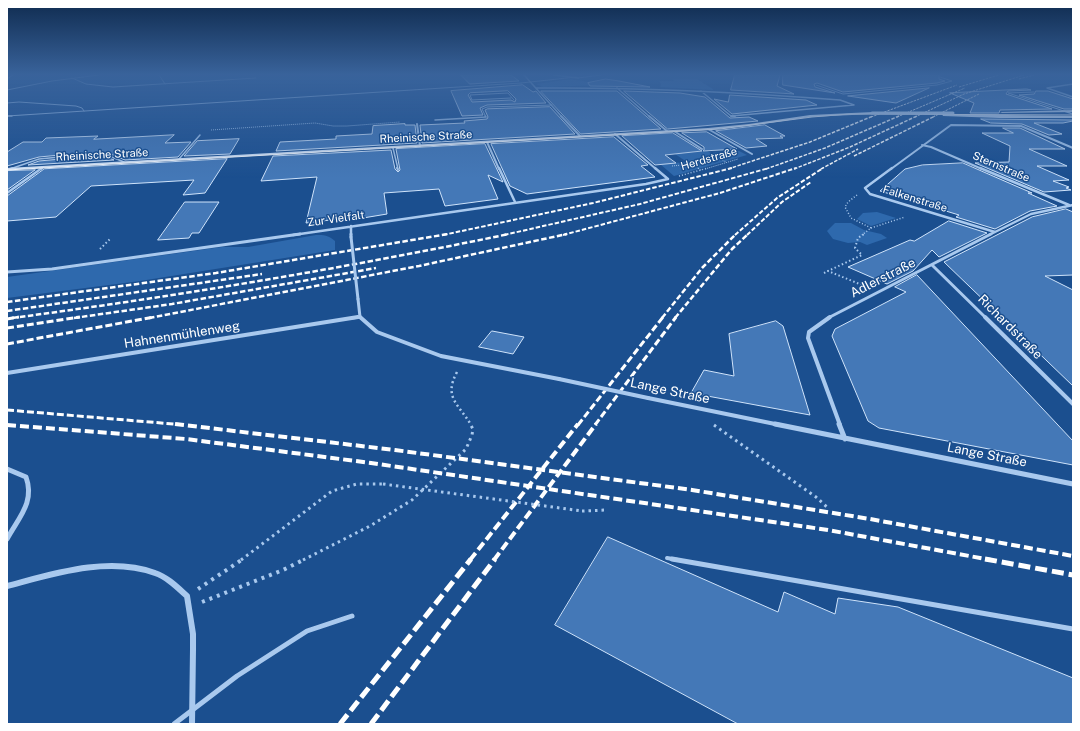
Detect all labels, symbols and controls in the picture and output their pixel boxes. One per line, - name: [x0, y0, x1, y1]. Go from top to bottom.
- street label: Rheinische Straße: [379, 128, 473, 146]
- street label: Herdstraße: [679, 145, 739, 173]
- street label: Rheinische Straße: [55, 146, 149, 164]
- street label: Sternstraße: [970, 149, 1032, 185]
- street label: Falkenstraße: [881, 183, 949, 215]
- street label: Zur Vielfalt: [307, 208, 365, 230]
- street label: Adlerstraße: [848, 255, 918, 301]
- street label: Richardstraße: [974, 291, 1046, 363]
- street label: Hahnenmühlenweg: [123, 318, 241, 352]
- street label: Lange Straße: [629, 375, 711, 407]
- street label: Lange Straße: [946, 440, 1028, 470]

